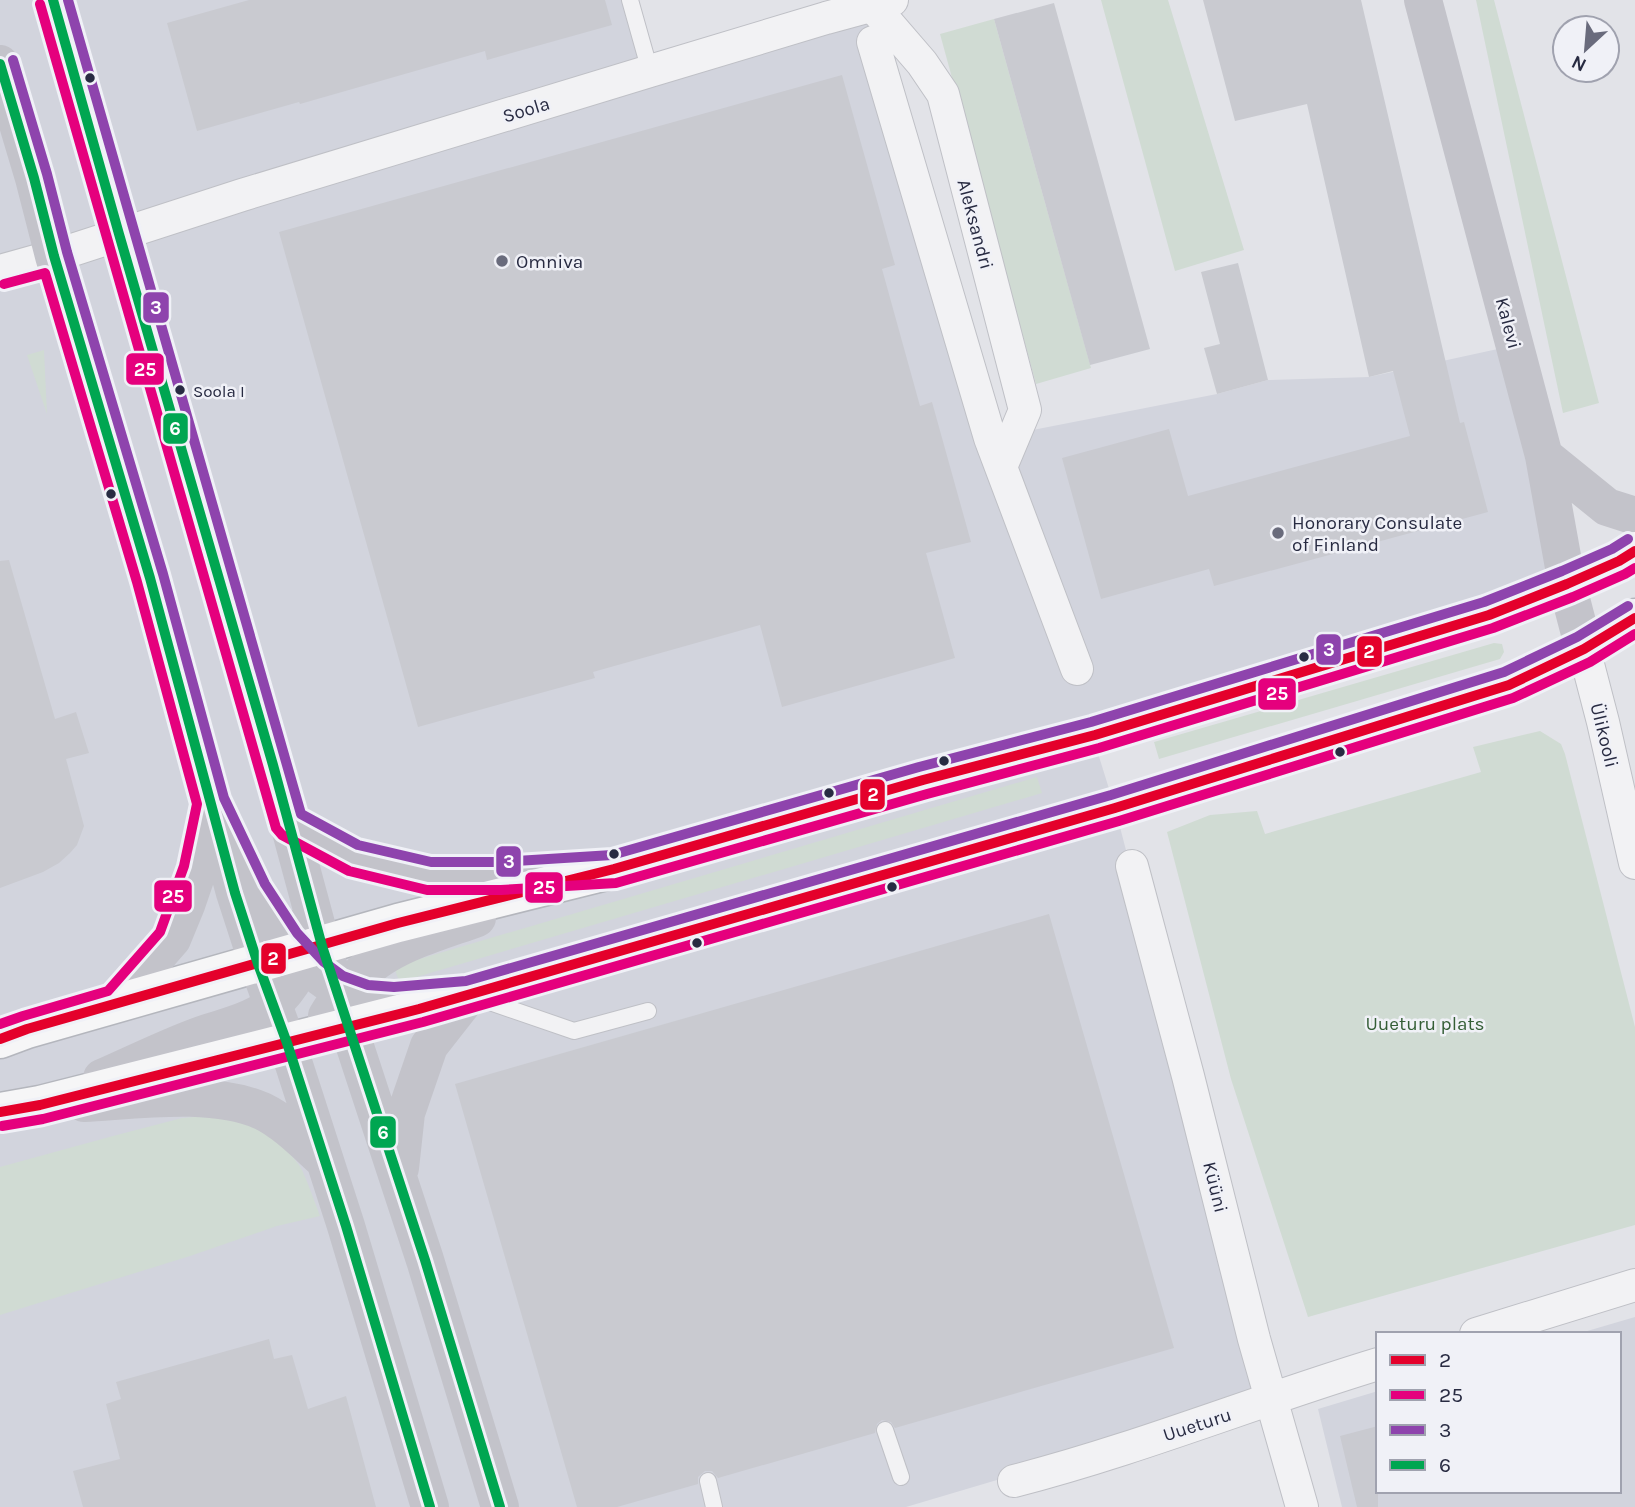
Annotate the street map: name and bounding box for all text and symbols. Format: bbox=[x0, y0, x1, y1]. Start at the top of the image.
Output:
north arrow bbox=[1551, 14, 1621, 84]
text: N bbox=[1568, 51, 1590, 76]
unlabelled marker bbox=[83, 71, 97, 85]
street label: Soola bbox=[500, 92, 552, 127]
street label: Aleksandri bbox=[952, 177, 998, 272]
place label: Omniva bbox=[516, 251, 583, 273]
marker: Omniva bbox=[494, 253, 510, 269]
line badge: 3 bbox=[142, 291, 170, 324]
street label: Kalevi bbox=[1491, 295, 1525, 351]
text: 3 bbox=[150, 297, 162, 319]
line badge: 25 bbox=[125, 352, 165, 386]
text: 25 bbox=[134, 359, 156, 381]
place label: Soola I bbox=[193, 381, 245, 401]
marker: Soola I bbox=[173, 383, 187, 397]
line badge: 6 bbox=[162, 412, 189, 445]
text: 6 bbox=[169, 418, 181, 440]
unlabelled marker bbox=[104, 487, 118, 501]
place label: Honorary Consulate of Finland bbox=[1292, 512, 1462, 556]
marker: Honorary Consulate of Finland bbox=[1270, 525, 1286, 541]
line badge: 3 bbox=[1315, 633, 1342, 666]
line badge: 2 bbox=[1356, 635, 1383, 668]
text: 3 bbox=[1323, 639, 1335, 661]
text: 2 bbox=[1363, 641, 1375, 663]
unlabelled marker bbox=[1297, 650, 1311, 664]
line badge: 25 bbox=[1257, 677, 1297, 711]
text: 25 bbox=[1266, 683, 1288, 705]
street label: Ülikooli bbox=[1585, 701, 1623, 770]
unlabelled marker bbox=[1333, 745, 1347, 759]
unlabelled marker bbox=[937, 754, 951, 768]
line badge: 2 bbox=[859, 778, 886, 811]
text: 2 bbox=[867, 784, 879, 806]
unlabelled marker bbox=[822, 786, 836, 800]
line badge: 3 bbox=[495, 845, 522, 878]
unlabelled marker bbox=[607, 847, 621, 861]
text: 3 bbox=[503, 851, 515, 873]
line badge: 25 bbox=[524, 871, 564, 904]
text: 25 bbox=[533, 877, 555, 899]
line badge: 25 bbox=[153, 879, 193, 913]
unlabelled marker bbox=[885, 880, 899, 894]
text: 25 bbox=[162, 886, 184, 908]
unlabelled marker bbox=[690, 936, 704, 950]
line badge: 2 bbox=[260, 942, 287, 975]
text: 2 bbox=[267, 948, 279, 970]
park label: Uueturu plats bbox=[1365, 1013, 1485, 1035]
line badge: 6 bbox=[369, 1115, 397, 1149]
text: 6 bbox=[377, 1122, 389, 1144]
street label: Küüni bbox=[1198, 1160, 1232, 1215]
legend bbox=[1376, 1332, 1621, 1493]
text: 2 bbox=[1439, 1348, 1451, 1372]
text: 25 bbox=[1439, 1383, 1463, 1407]
street label: Uueturu bbox=[1160, 1404, 1234, 1446]
text: 3 bbox=[1439, 1418, 1451, 1442]
text: 6 bbox=[1439, 1453, 1451, 1477]

